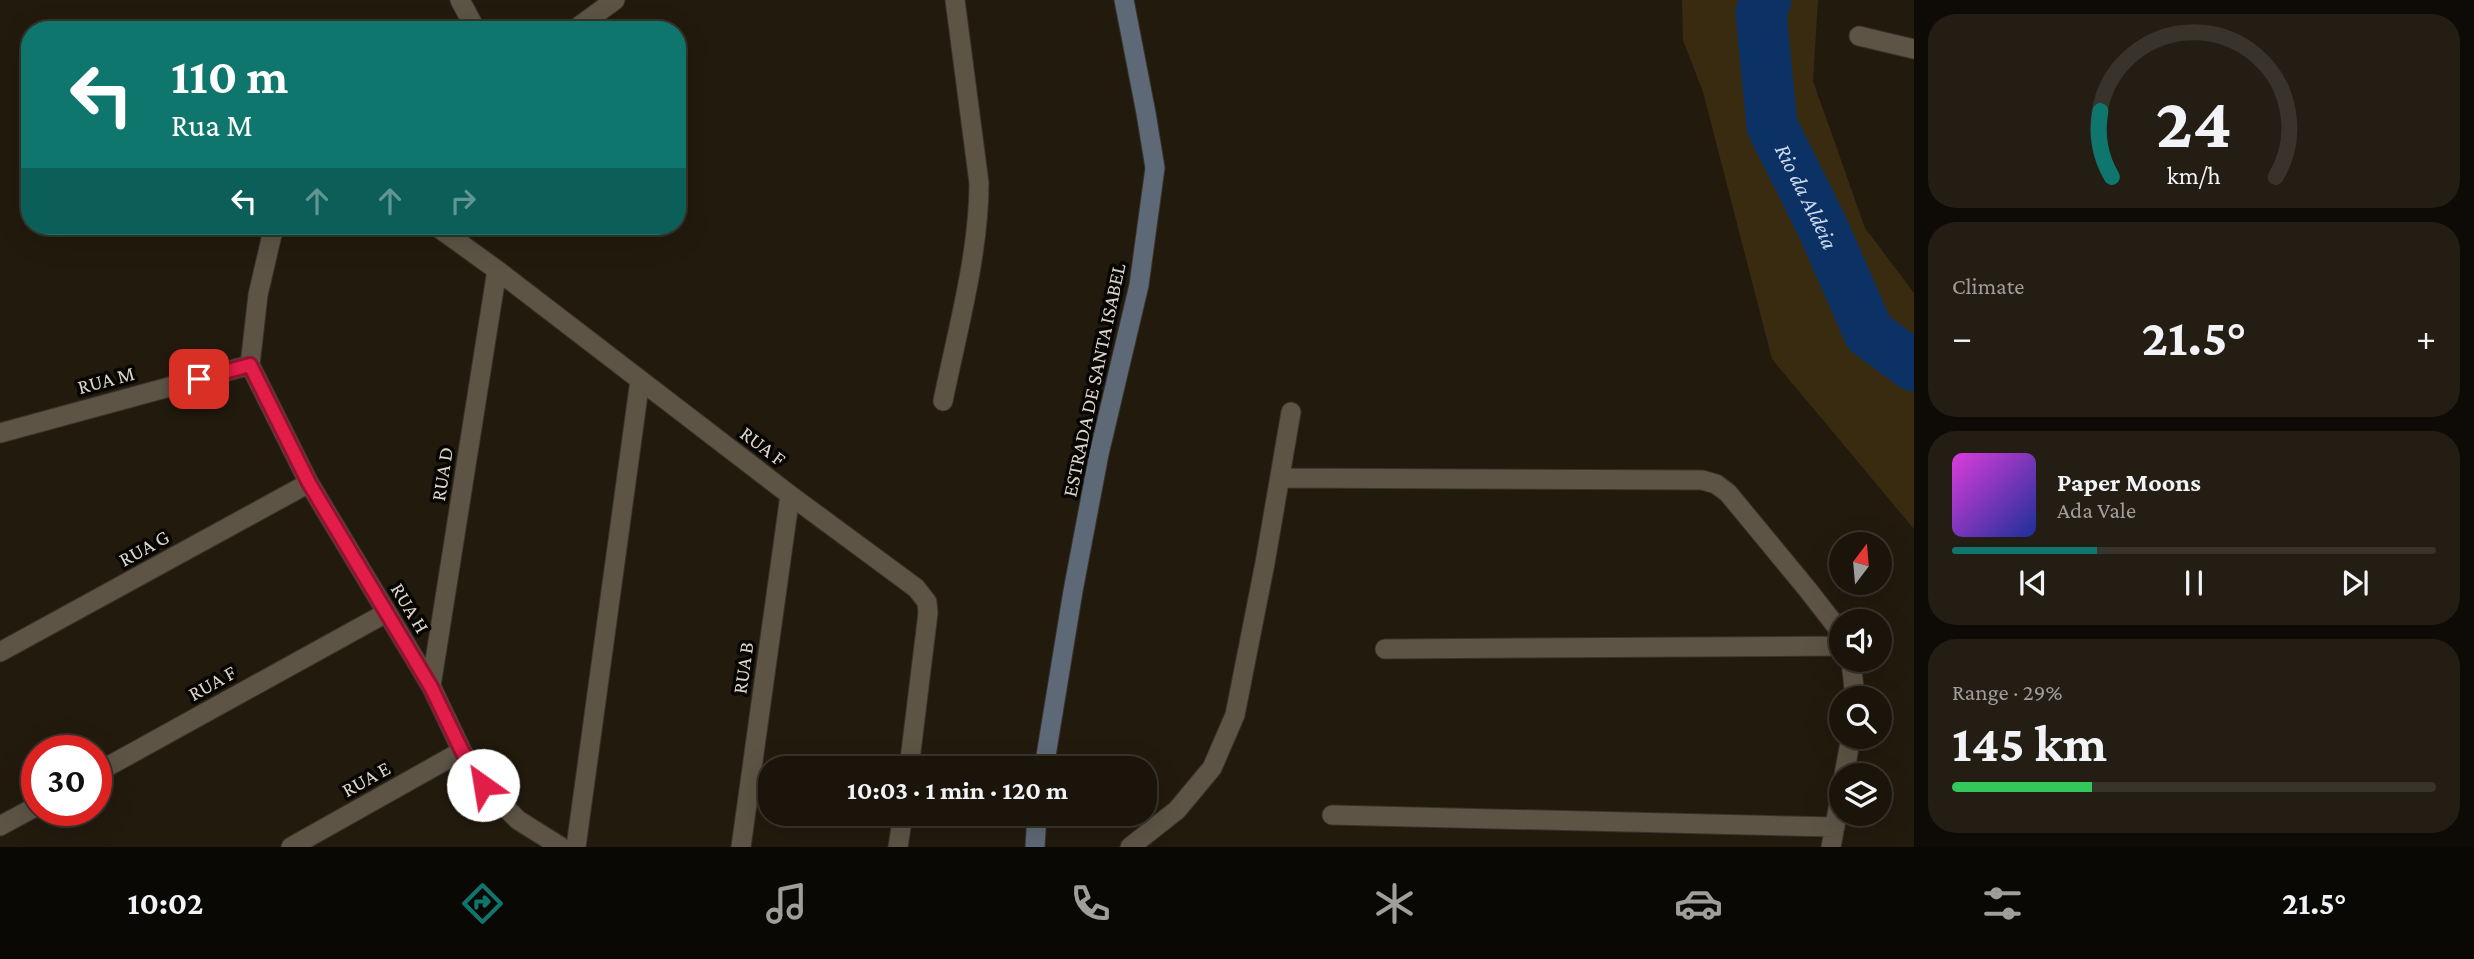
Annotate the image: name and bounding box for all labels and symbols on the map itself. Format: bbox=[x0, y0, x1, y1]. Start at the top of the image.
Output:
water label: Rio da Aldeia bbox=[1770, 139, 1844, 253]
street label: ESTRADA DE SANTA ISABEL bbox=[1057, 260, 1131, 499]
pin bbox=[169, 349, 229, 409]
street label: RUA M bbox=[75, 361, 137, 399]
street label: RUA F bbox=[735, 421, 791, 471]
street label: RUA D bbox=[426, 445, 458, 503]
street label: RUA G bbox=[115, 524, 173, 572]
north arrow bbox=[1829, 532, 1892, 595]
street label: RUA H bbox=[386, 579, 434, 637]
street label: RUA B bbox=[727, 641, 759, 695]
street label: RUA F bbox=[184, 660, 241, 706]
speed limit sign: 30 bbox=[21, 735, 112, 826]
position arrow bbox=[446, 748, 520, 822]
street label: RUA E bbox=[337, 756, 395, 802]

